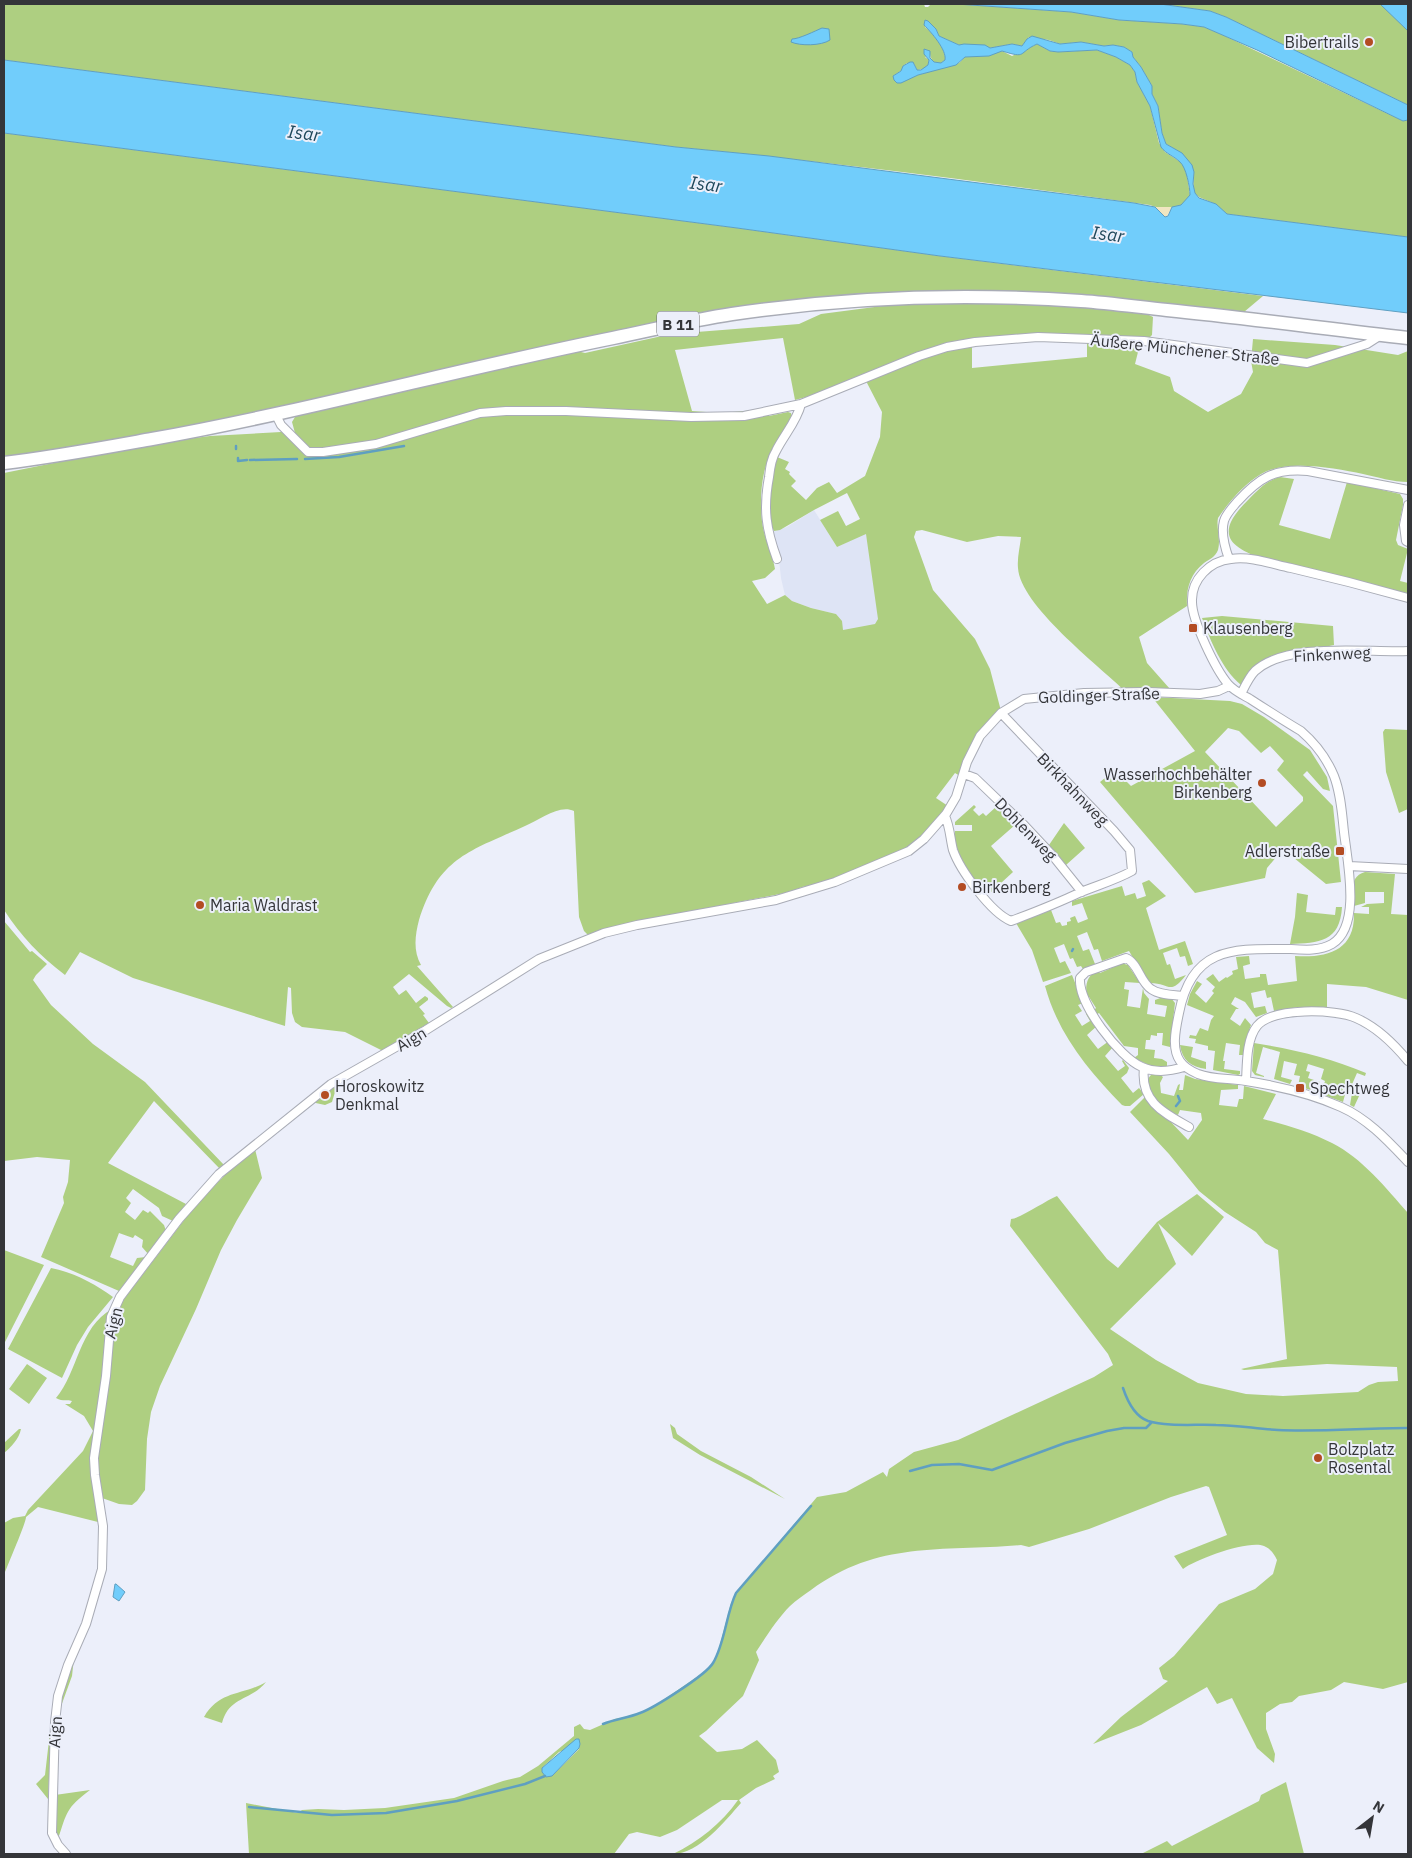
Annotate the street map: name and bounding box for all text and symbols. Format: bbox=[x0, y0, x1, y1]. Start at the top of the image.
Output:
place label: Bibertrails bbox=[1284, 32, 1359, 52]
marker: Bibertrails bbox=[1363, 36, 1375, 48]
water label: Isar bbox=[286, 120, 322, 146]
water label: Isar bbox=[688, 171, 724, 197]
water label: Isar bbox=[1090, 221, 1126, 247]
road number: B 11 bbox=[657, 312, 699, 336]
street label: Äußere Münchener Straße bbox=[1090, 329, 1281, 369]
place label: Klausenberg bbox=[1203, 618, 1293, 638]
marker: Klausenberg bbox=[1187, 622, 1199, 634]
street label: Finkenweg bbox=[1293, 642, 1372, 666]
street label: Goldinger Straße bbox=[1038, 683, 1160, 707]
street label: Birkhahnweg bbox=[1033, 748, 1113, 830]
place label: Wasserhochbehälter Birkenberg bbox=[1104, 764, 1253, 802]
marker: Wasserhochbehälter Birkenberg bbox=[1256, 777, 1268, 789]
street label: Dohlenweg bbox=[991, 793, 1061, 865]
place label: Adlerstraße bbox=[1245, 841, 1330, 861]
marker: Adlerstraße bbox=[1334, 845, 1346, 857]
place label: Birkenberg bbox=[972, 877, 1051, 897]
marker: Birkenberg bbox=[956, 881, 968, 893]
place label: Maria Waldrast bbox=[210, 895, 318, 915]
marker: Maria Waldrast bbox=[194, 899, 206, 911]
street label: Aign bbox=[392, 1022, 430, 1056]
place label: Horoskowitz Denkmal bbox=[335, 1076, 424, 1114]
place label: Spechtweg bbox=[1310, 1078, 1390, 1098]
marker: Spechtweg bbox=[1294, 1082, 1306, 1094]
marker: Horoskowitz Denkmal bbox=[319, 1089, 331, 1101]
street label: Aign bbox=[99, 1305, 127, 1341]
place label: Bolzplatz Rosental bbox=[1328, 1439, 1394, 1477]
marker: Bolzplatz Rosental bbox=[1312, 1452, 1324, 1464]
street label: Aign bbox=[44, 1715, 66, 1749]
north arrow bbox=[1347, 1793, 1397, 1843]
text: N bbox=[1370, 1797, 1388, 1817]

